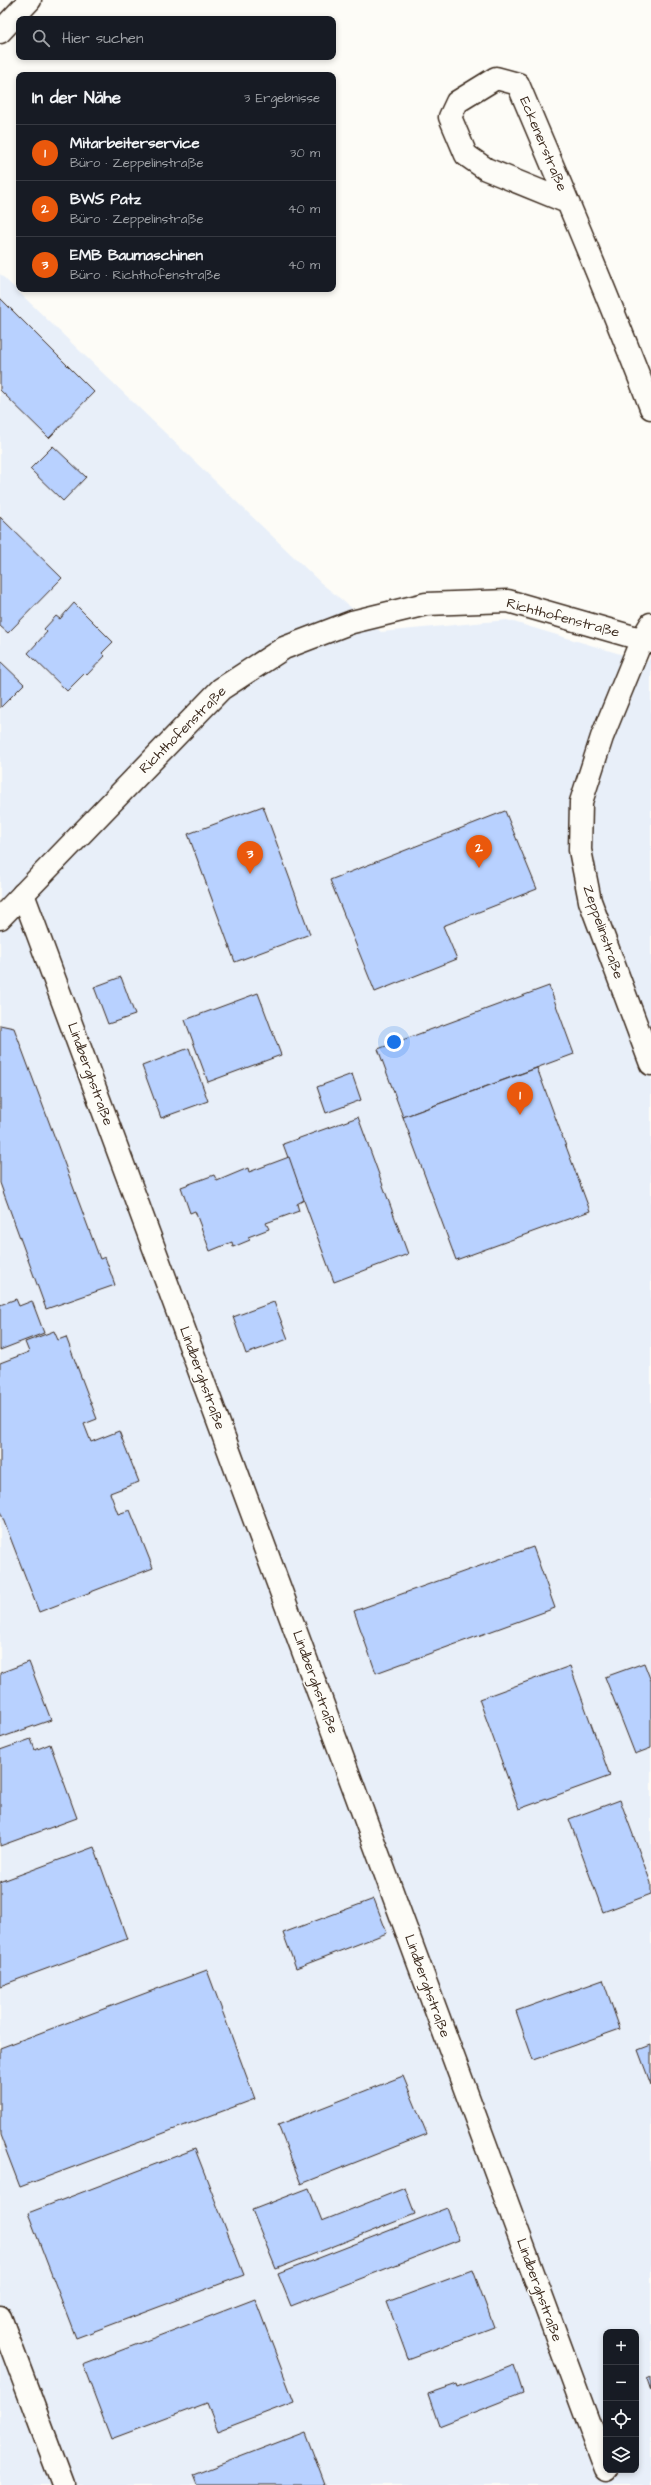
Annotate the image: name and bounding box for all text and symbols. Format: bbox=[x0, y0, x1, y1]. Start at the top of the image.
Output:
search box bbox=[16, 16, 336, 60]
icon: search bbox=[30, 27, 52, 49]
text: Hier suchen bbox=[62, 28, 143, 49]
text: In der Nähe bbox=[32, 86, 121, 110]
text: 3 Ergebnisse bbox=[244, 89, 320, 107]
street label: Eckenerstraße bbox=[514, 94, 572, 195]
text: Mitarbeiterservice bbox=[70, 133, 200, 154]
text: 1 bbox=[44, 144, 46, 162]
text: 30 m bbox=[290, 144, 320, 162]
text: Büro · Zeppelinstraße bbox=[70, 154, 204, 172]
text: BWS Patz bbox=[70, 189, 141, 210]
text: 2 bbox=[41, 200, 49, 218]
text: 40 m bbox=[288, 200, 320, 218]
text: Büro · Zeppelinstraße bbox=[70, 210, 204, 228]
text: EMB Baumaschinen bbox=[70, 245, 203, 266]
text: 3 bbox=[42, 256, 48, 274]
text: 40 m bbox=[288, 256, 320, 274]
text: Büro · Richthofenstraße bbox=[70, 266, 221, 284]
street label: Richthofenstraße bbox=[504, 593, 622, 643]
street label: Richthofenstraße bbox=[135, 682, 231, 778]
pin: 2 bbox=[466, 835, 492, 868]
pin: 3 bbox=[237, 841, 263, 874]
street label: Zeppelinstraße bbox=[578, 882, 629, 982]
street label: Lindberghstraße bbox=[62, 1020, 118, 1129]
your location bbox=[384, 1032, 404, 1052]
pin: 1 bbox=[507, 1082, 533, 1115]
street label: Lindberghstraße bbox=[174, 1324, 230, 1433]
street label: Lindberghstraße bbox=[287, 1628, 343, 1737]
street label: Lindberghstraße bbox=[399, 1932, 455, 2041]
street label: Lindberghstraße bbox=[511, 2236, 567, 2345]
map controls bbox=[603, 2329, 639, 2473]
button: + bbox=[603, 2329, 639, 2365]
button: − bbox=[603, 2365, 639, 2401]
button: locate bbox=[603, 2401, 639, 2437]
button: layers bbox=[603, 2437, 639, 2473]

